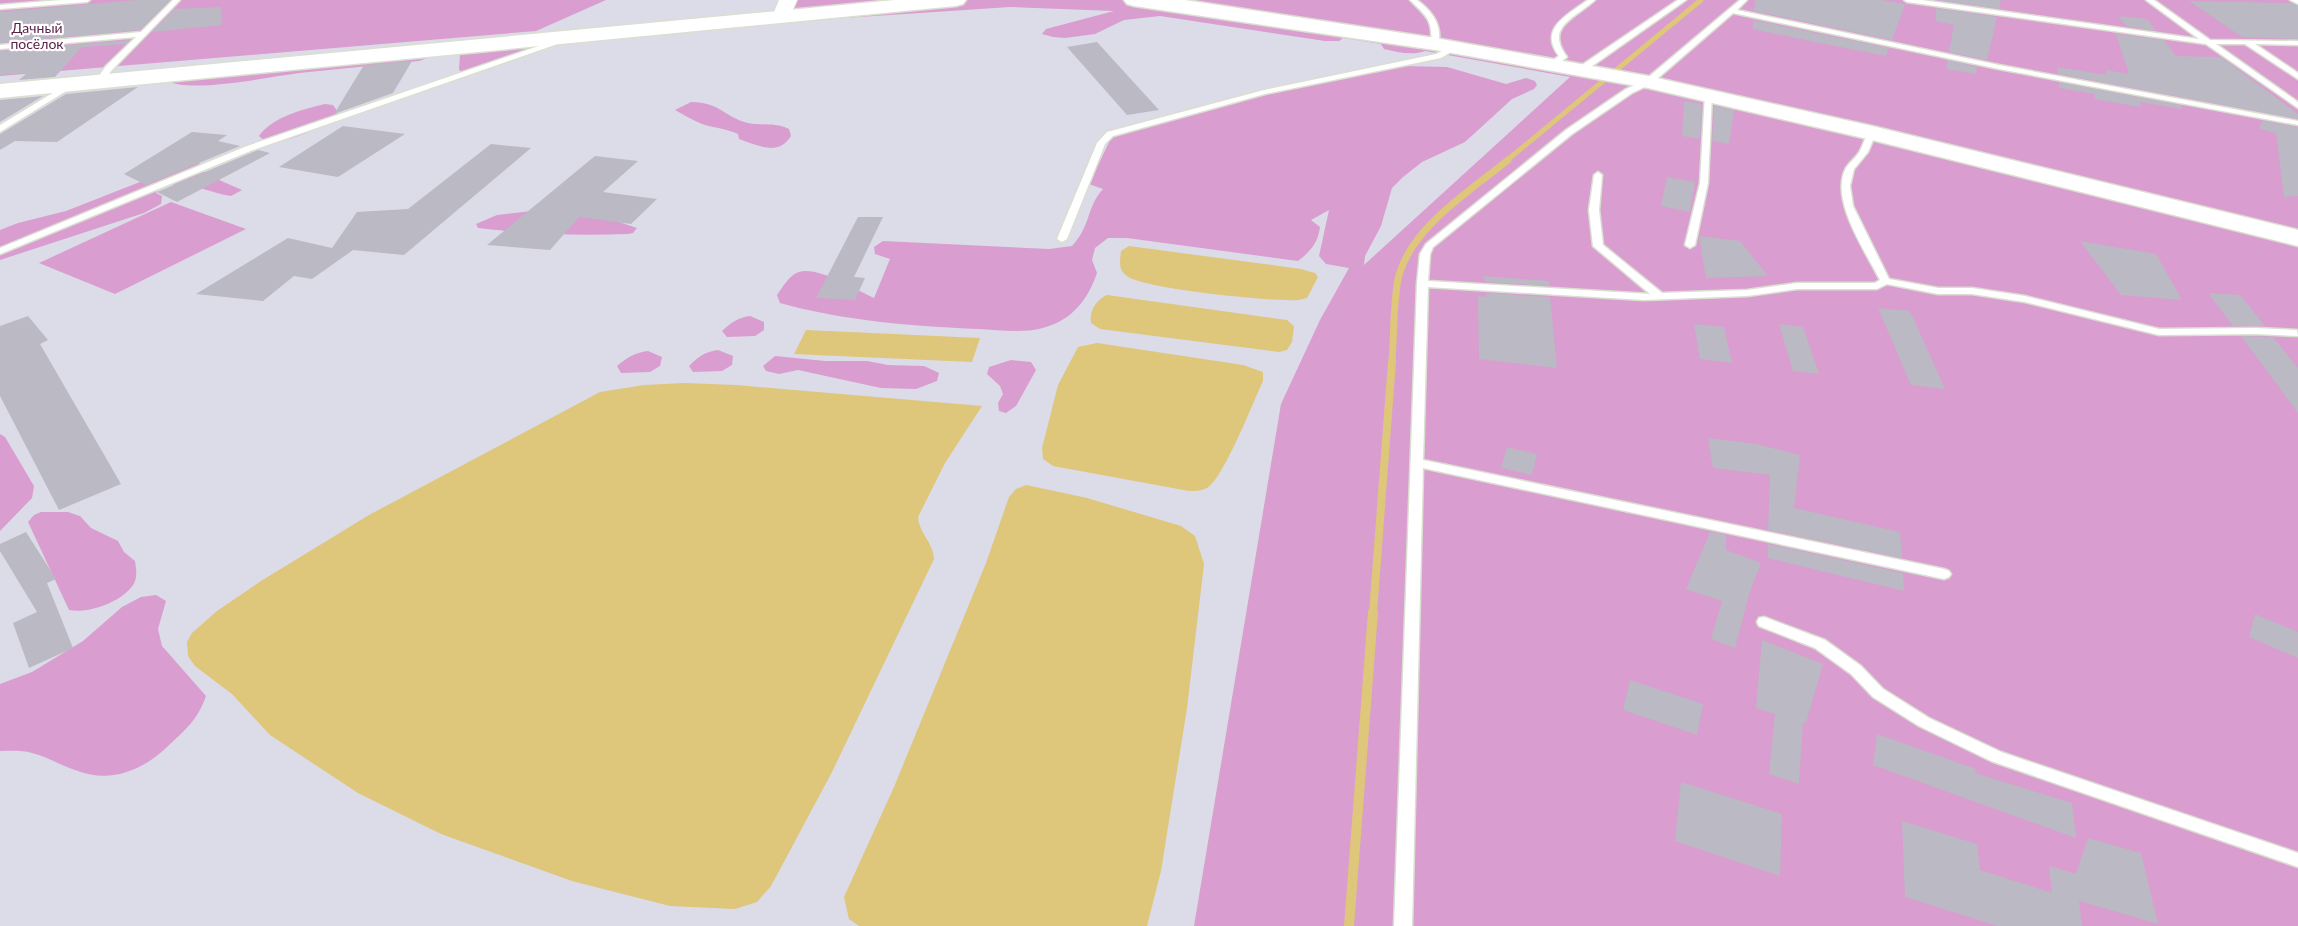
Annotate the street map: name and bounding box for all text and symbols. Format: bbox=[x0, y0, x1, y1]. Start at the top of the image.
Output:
park label: Дачный посёлок bbox=[10, 19, 64, 52]

